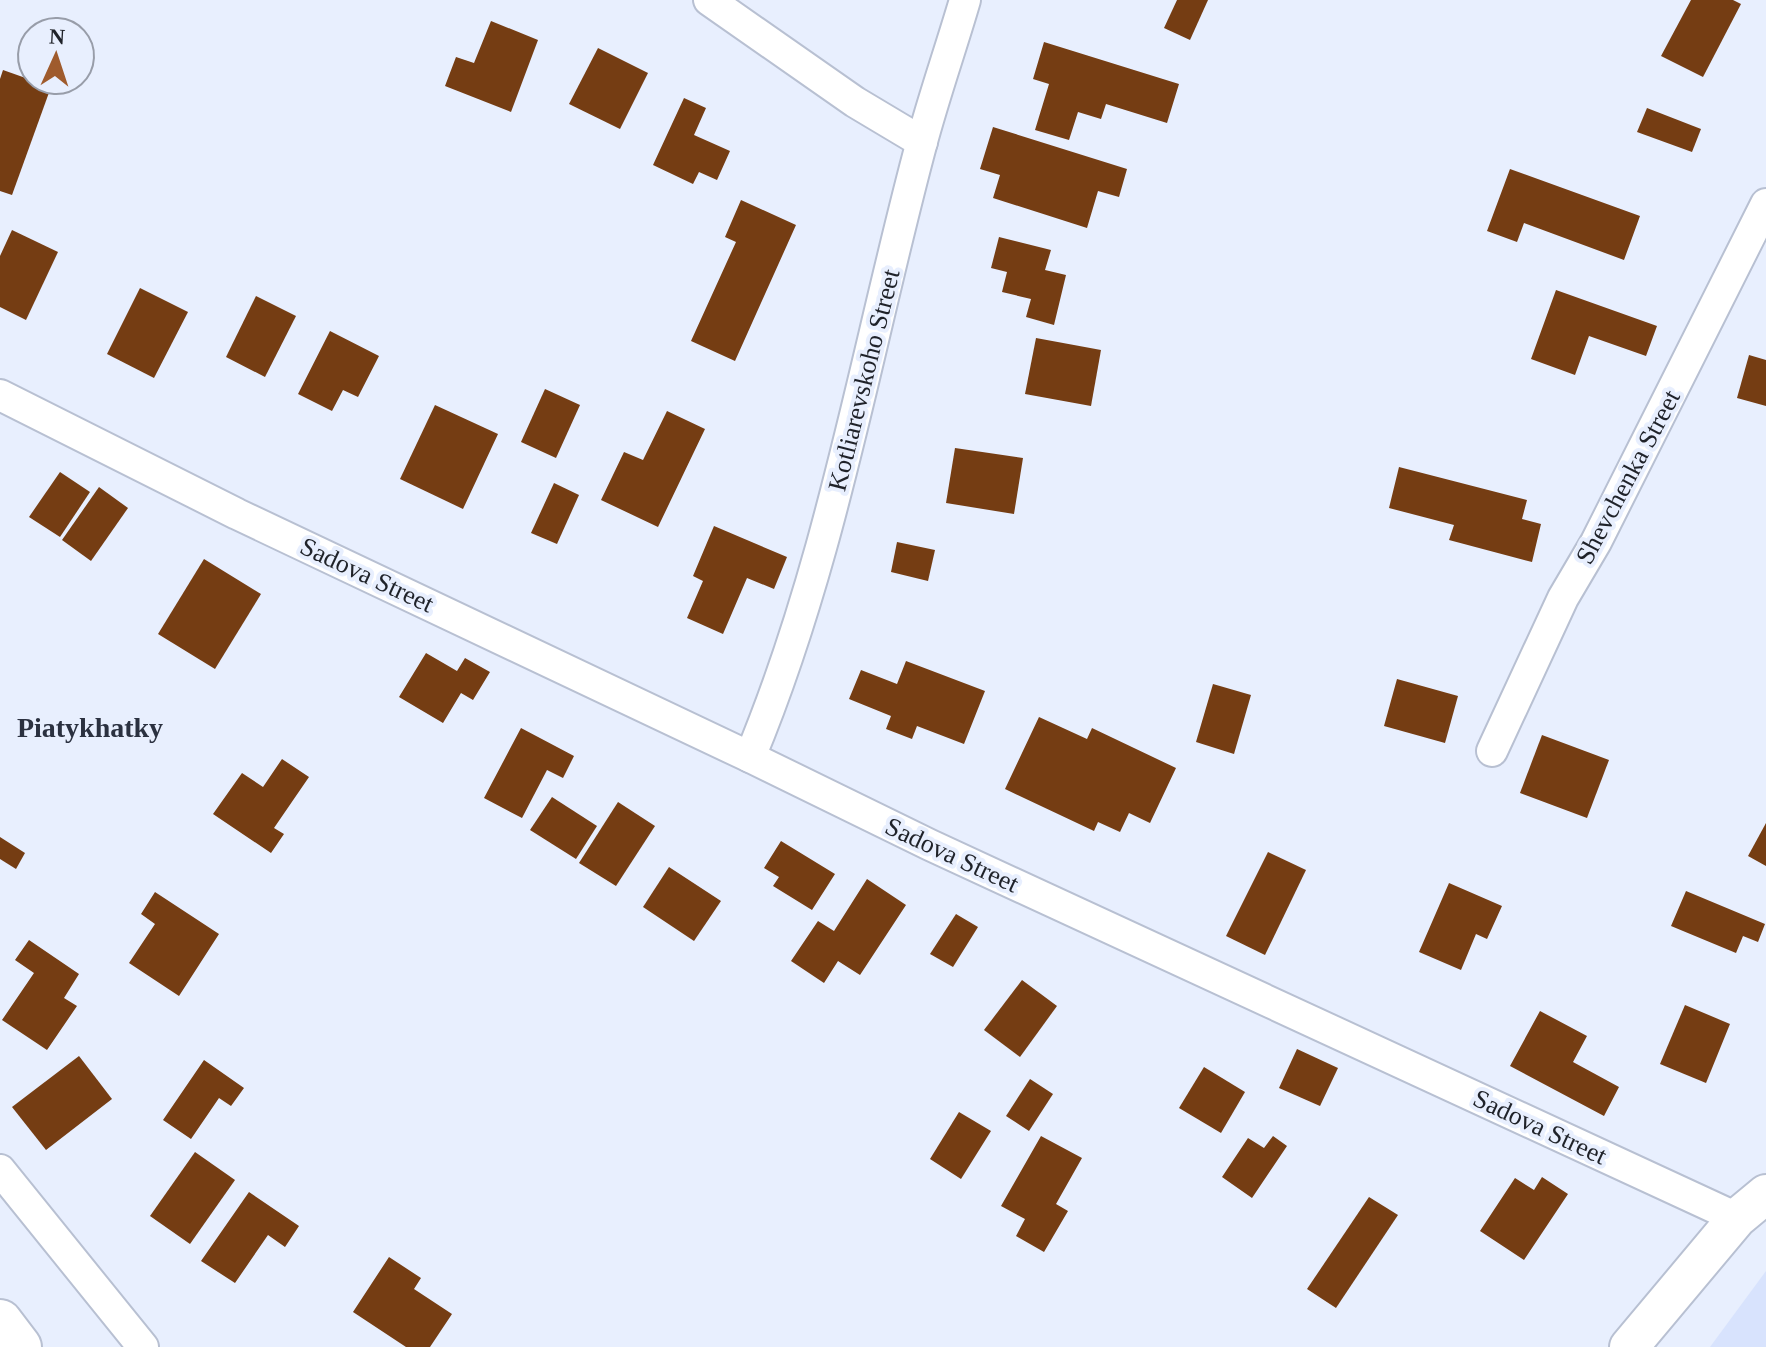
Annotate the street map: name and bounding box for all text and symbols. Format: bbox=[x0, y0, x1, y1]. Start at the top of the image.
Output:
north arrow bbox=[16, 16, 96, 96]
text: N bbox=[48, 24, 66, 49]
street label: Kotliarevskoho Street bbox=[822, 265, 906, 494]
street label: Shevchenka Street bbox=[1570, 384, 1686, 569]
street label: Sadova Street bbox=[296, 531, 439, 619]
district label: Piatykhatky bbox=[17, 712, 163, 743]
street label: Sadova Street bbox=[881, 811, 1024, 899]
street label: Sadova Street bbox=[1469, 1083, 1612, 1171]

